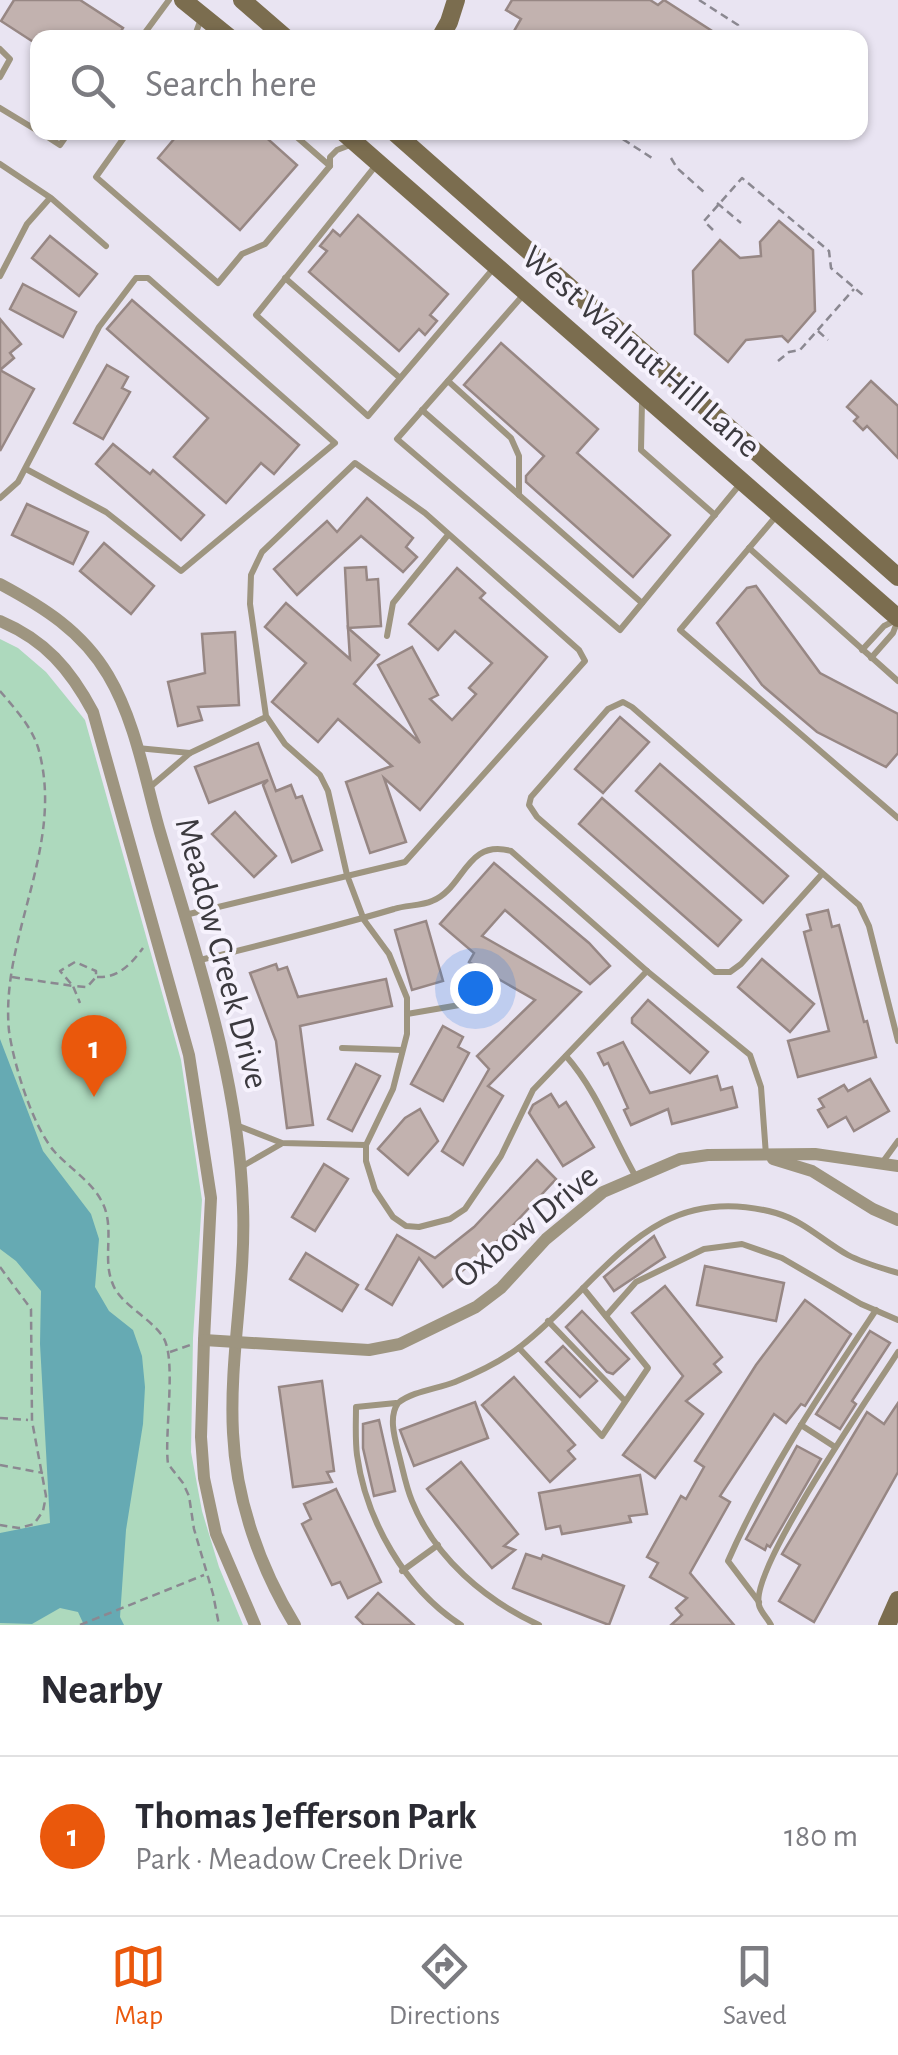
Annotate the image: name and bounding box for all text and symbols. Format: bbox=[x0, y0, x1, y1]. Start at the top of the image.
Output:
search box bbox=[30, 30, 868, 140]
icon: search bbox=[65, 58, 120, 113]
text: Search here bbox=[145, 66, 317, 104]
street label: West Walnut Hill Lane bbox=[515, 240, 767, 465]
street label: Meadow Creek Drive bbox=[169, 814, 275, 1093]
your location bbox=[450, 963, 501, 1014]
pin: 1 bbox=[62, 1014, 126, 1097]
street label: Oxbow Drive bbox=[447, 1158, 605, 1295]
text: Nearby bbox=[40, 1669, 163, 1711]
text: Thomas Jefferson Park bbox=[135, 1798, 477, 1836]
text: 1 bbox=[67, 1820, 78, 1852]
text: 180 m bbox=[784, 1820, 858, 1852]
text: Park · Meadow Creek Drive bbox=[135, 1843, 463, 1875]
tab: Map bbox=[111, 1939, 166, 2033]
tab: Directions bbox=[389, 1939, 500, 2033]
tab: Saved bbox=[723, 1939, 787, 2033]

